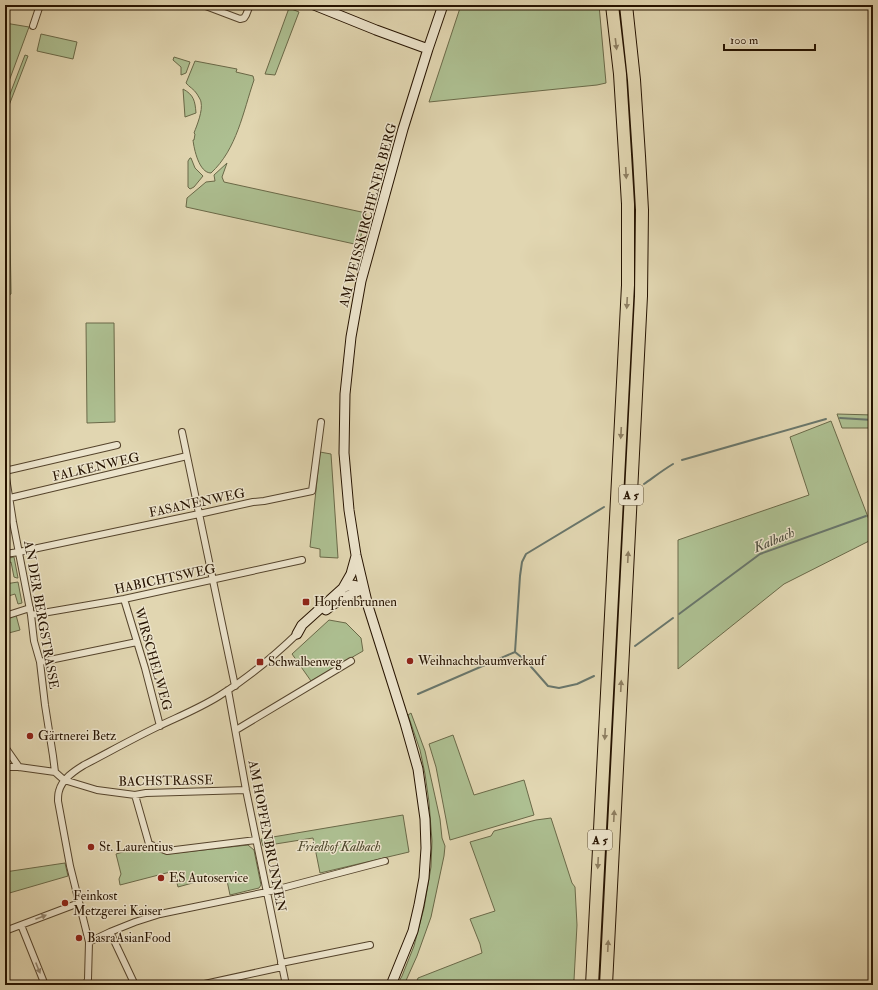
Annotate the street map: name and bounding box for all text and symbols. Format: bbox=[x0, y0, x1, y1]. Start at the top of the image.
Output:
scale bar bbox=[724, 26, 815, 52]
text: 100 m bbox=[730, 33, 759, 48]
one-way arrow bbox=[613, 38, 619, 50]
street label: AM WEISSKIRCHENER BERG bbox=[335, 121, 400, 310]
one-way arrow bbox=[623, 167, 630, 179]
one-way arrow bbox=[624, 297, 631, 309]
one-way arrow bbox=[617, 427, 624, 439]
street label: FALKENWEG bbox=[51, 449, 141, 485]
street label: FASANENWEG bbox=[148, 485, 246, 521]
road number: A 5 bbox=[619, 485, 643, 505]
water label: Kalbach bbox=[750, 524, 797, 557]
street label: AN DER BERGSTRASSE bbox=[20, 538, 62, 691]
one-way arrow bbox=[625, 551, 632, 563]
street label: HABICHTSWEG bbox=[113, 560, 217, 598]
place label: Hopfenbrunnen bbox=[314, 594, 397, 611]
marker: Hopfenbrunnen bbox=[301, 597, 311, 607]
street label: WIRSCHELWEG bbox=[130, 605, 175, 712]
place label: Weihnachtsbaumverkauf bbox=[417, 653, 547, 669]
place label: Schwalbenweg bbox=[268, 654, 342, 670]
marker: Weihnachtsbaumverkauf bbox=[405, 656, 415, 666]
marker: Schwalbenweg bbox=[255, 657, 265, 667]
one-way arrow bbox=[618, 680, 625, 692]
place label: Gärtnerei Betz bbox=[38, 728, 117, 744]
one-way arrow bbox=[602, 728, 608, 741]
marker: Gärtnerei Betz bbox=[25, 731, 35, 741]
street label: AM HOPFENBRUNNEN bbox=[244, 758, 290, 913]
street label: BACHSTRASSE bbox=[118, 772, 214, 790]
one-way arrow bbox=[611, 810, 618, 822]
road number: A 5 bbox=[588, 830, 612, 850]
place label: St. Laurentius bbox=[99, 839, 173, 855]
park label: Friedhof Kalbach bbox=[296, 839, 381, 855]
marker: St. Laurentius bbox=[86, 842, 96, 852]
one-way arrow bbox=[595, 857, 602, 869]
place label: ES Autoservice bbox=[169, 870, 249, 886]
marker: ES Autoservice bbox=[156, 873, 166, 883]
place label: Feinkost Metzgerei Kaiser bbox=[73, 888, 162, 919]
marker: Feinkost Metzgerei Kaiser bbox=[60, 898, 70, 908]
one-way arrow bbox=[36, 914, 48, 920]
place label: BasraAsianFood bbox=[87, 930, 171, 946]
marker: BasraAsianFood bbox=[74, 933, 84, 943]
one-way arrow bbox=[604, 940, 611, 952]
one-way arrow bbox=[36, 963, 42, 975]

